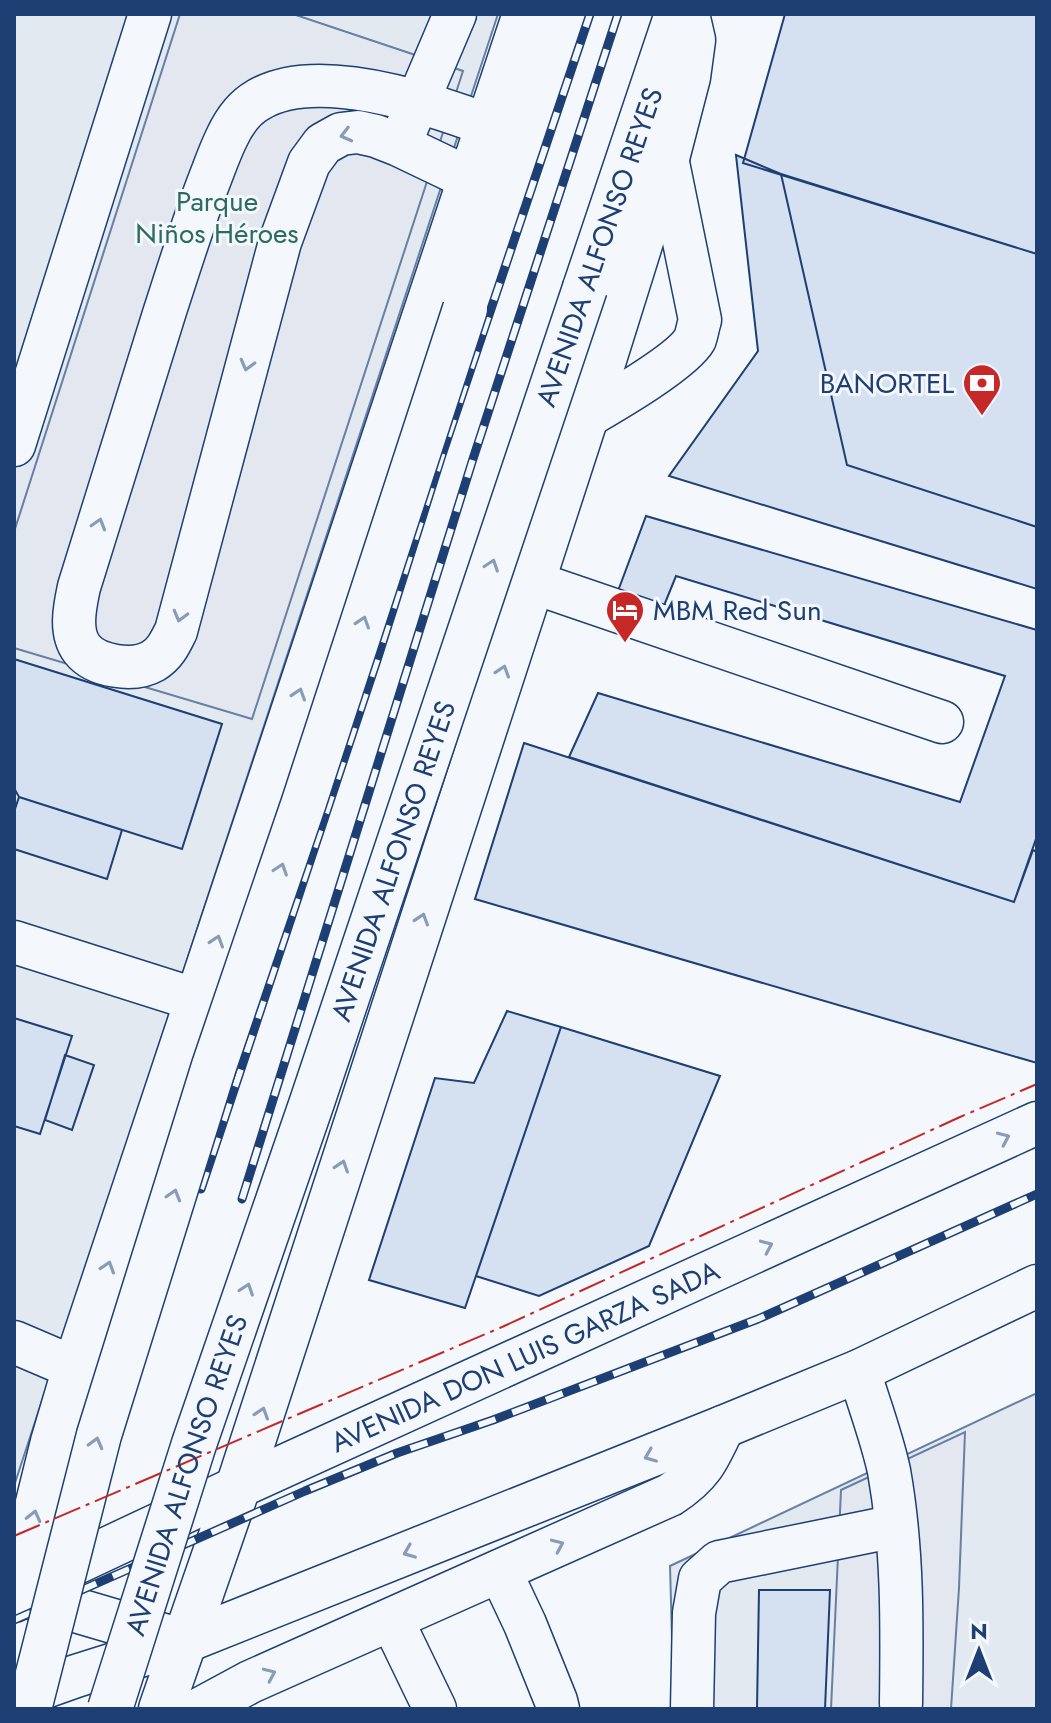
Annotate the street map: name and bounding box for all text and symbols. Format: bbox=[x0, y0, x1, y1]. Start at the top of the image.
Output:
street label: AVENIDA ALFONSO REYES bbox=[525, 82, 673, 412]
one-way arrow bbox=[340, 126, 354, 143]
park label: Parque Niños Héroes bbox=[135, 181, 299, 254]
one-way arrow bbox=[240, 357, 256, 371]
bank icon: BANORTEL bbox=[961, 362, 1003, 417]
place label: BANORTEL bbox=[820, 363, 954, 404]
one-way arrow bbox=[90, 518, 106, 532]
one-way arrow bbox=[482, 559, 498, 573]
hotel icon: MBM Red Sun bbox=[604, 589, 646, 644]
place label: MBM Red Sun bbox=[653, 590, 822, 631]
one-way arrow bbox=[172, 609, 189, 623]
one-way arrow bbox=[354, 615, 370, 629]
one-way arrow bbox=[493, 665, 509, 679]
one-way arrow bbox=[289, 688, 305, 702]
street label: AVENIDA ALFONSO REYES bbox=[321, 695, 466, 1027]
one-way arrow bbox=[272, 862, 288, 876]
one-way arrow bbox=[413, 912, 429, 926]
one-way arrow bbox=[207, 934, 223, 948]
one-way arrow bbox=[996, 1132, 1010, 1148]
one-way arrow bbox=[333, 1160, 349, 1173]
one-way arrow bbox=[164, 1189, 180, 1203]
one-way arrow bbox=[759, 1240, 774, 1256]
street label: AVENIDA DON LUIS GARZA SADA bbox=[324, 1250, 727, 1463]
one-way arrow bbox=[99, 1261, 115, 1275]
one-way arrow bbox=[238, 1283, 254, 1297]
street label: AVENIDA ALFONSO REYES bbox=[115, 1309, 258, 1641]
one-way arrow bbox=[252, 1407, 268, 1421]
one-way arrow bbox=[87, 1437, 104, 1451]
one-way arrow bbox=[644, 1446, 658, 1463]
one-way arrow bbox=[25, 1510, 42, 1524]
one-way arrow bbox=[550, 1539, 564, 1555]
one-way arrow bbox=[403, 1543, 417, 1559]
north arrow bbox=[939, 1611, 1019, 1691]
text: N bbox=[970, 1615, 988, 1647]
one-way arrow bbox=[261, 1667, 276, 1683]

